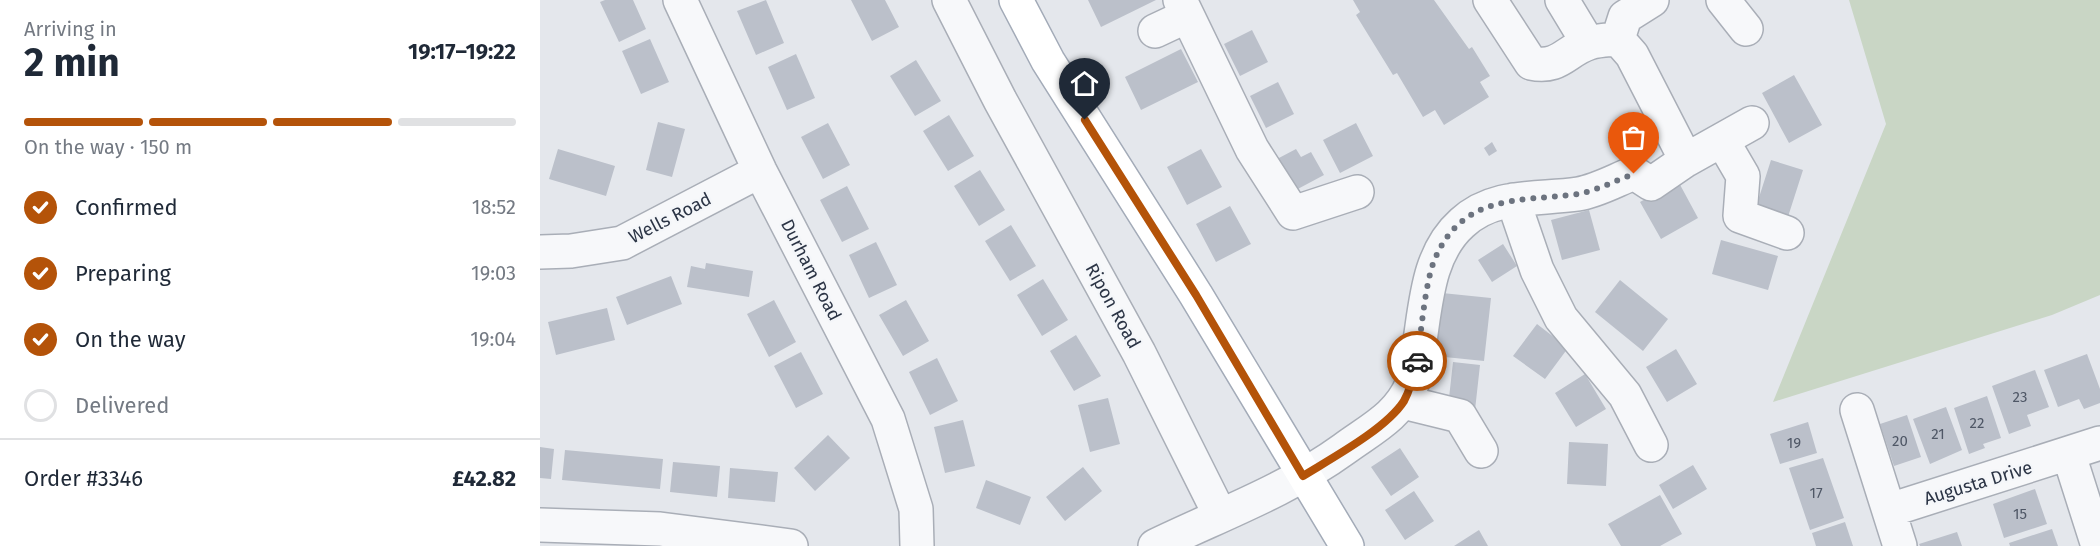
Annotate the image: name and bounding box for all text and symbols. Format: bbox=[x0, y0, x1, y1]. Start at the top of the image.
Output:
text: Arriving in bbox=[24, 17, 117, 41]
text: 19:17–19:22 bbox=[408, 38, 516, 65]
text: 2 min bbox=[24, 40, 120, 86]
pin bbox=[1059, 58, 1110, 120]
icon: home bbox=[1068, 67, 1101, 100]
pin bbox=[1608, 112, 1659, 174]
icon: bag bbox=[1617, 121, 1650, 154]
text: On the way · 150 m bbox=[24, 135, 192, 159]
street label: Wells Road bbox=[625, 188, 715, 248]
icon: check bbox=[24, 191, 57, 224]
text: Confirmed bbox=[75, 194, 178, 221]
text: 18:52 bbox=[472, 195, 516, 219]
street label: Durham Road bbox=[776, 216, 846, 324]
icon: check bbox=[24, 257, 57, 290]
text: Preparing bbox=[75, 260, 171, 287]
street label: Ripon Road bbox=[1081, 260, 1145, 352]
text: 19:03 bbox=[471, 261, 516, 285]
icon: check bbox=[24, 323, 57, 356]
text: On the way bbox=[75, 326, 186, 353]
text: 19:04 bbox=[470, 327, 516, 351]
courier bbox=[1387, 331, 1447, 391]
icon: car bbox=[1401, 345, 1434, 378]
house number: 23 bbox=[2013, 388, 2027, 406]
text: Delivered bbox=[75, 392, 170, 419]
house number: 22 bbox=[1970, 414, 1984, 432]
house number: 21 bbox=[1931, 425, 1945, 443]
house number: 20 bbox=[1892, 432, 1908, 450]
house number: 19 bbox=[1787, 434, 1801, 452]
street label: Augusta Drive bbox=[1921, 456, 2035, 510]
text: Order #3346 bbox=[24, 465, 143, 492]
text: £42.82 bbox=[452, 465, 516, 492]
house number: 17 bbox=[1809, 484, 1823, 502]
house number: 15 bbox=[2013, 505, 2027, 523]

